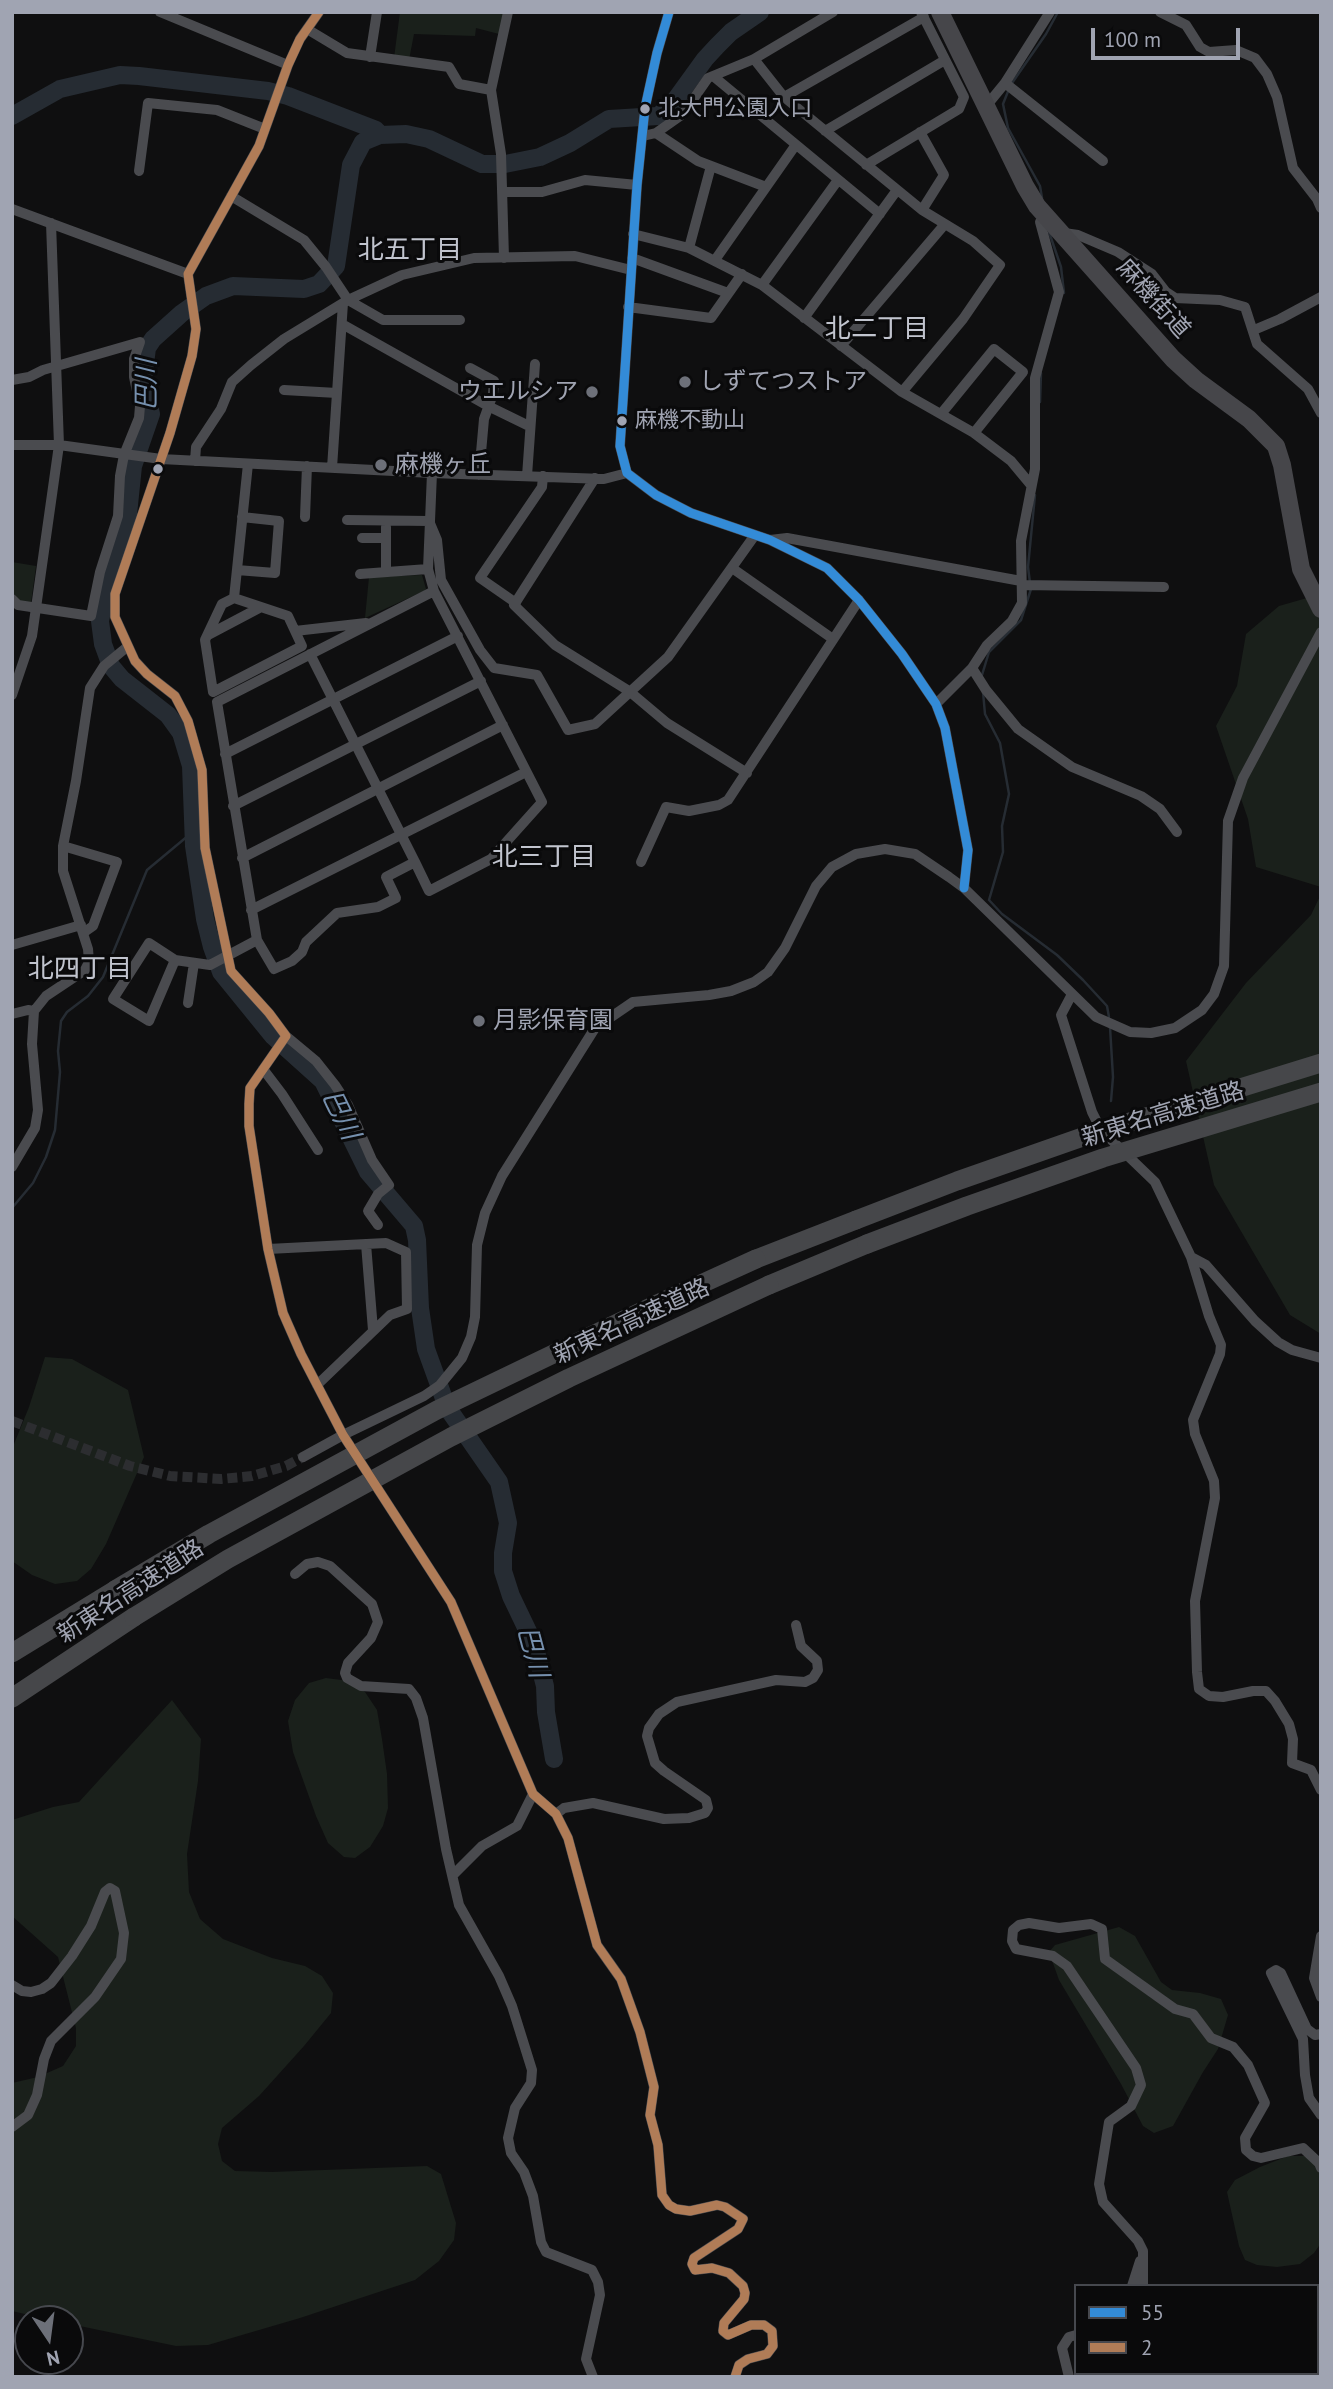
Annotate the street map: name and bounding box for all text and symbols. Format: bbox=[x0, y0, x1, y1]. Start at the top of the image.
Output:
scale bar bbox=[1095, 14, 1244, 58]
text: 100 m bbox=[1104, 26, 1161, 53]
place label: 北大門公園入口 bbox=[658, 96, 812, 122]
marker: 北大門公園入口 bbox=[638, 102, 652, 116]
district label: 北五丁目 bbox=[358, 235, 462, 267]
street label: 麻機街道 bbox=[1110, 254, 1196, 344]
district label: 北二丁目 bbox=[825, 314, 929, 346]
water label: 巴川 bbox=[132, 359, 164, 411]
place label: しずてつストア bbox=[699, 368, 867, 396]
marker: しずてつストア bbox=[677, 374, 693, 390]
place label: ウエルシア bbox=[458, 378, 578, 406]
marker: ウエルシア bbox=[584, 384, 600, 400]
place label: 麻機不動山 bbox=[635, 408, 745, 434]
marker: 麻機不動山 bbox=[615, 414, 629, 428]
place label: 麻機ヶ丘 bbox=[395, 451, 491, 479]
marker: 麻機ヶ丘 bbox=[373, 457, 389, 473]
unlabelled marker bbox=[151, 462, 165, 476]
district label: 北三丁目 bbox=[492, 842, 596, 874]
district label: 北四丁目 bbox=[28, 954, 132, 986]
place label: 月影保育園 bbox=[493, 1007, 613, 1035]
marker: 月影保育園 bbox=[471, 1013, 487, 1029]
street label: 新東名高速道路 bbox=[1078, 1077, 1248, 1153]
water label: 巴川 bbox=[315, 1085, 365, 1145]
street label: 新東名高速道路 bbox=[550, 1273, 714, 1371]
street label: 新東名高速道路 bbox=[53, 1534, 209, 1650]
water label: 巴川 bbox=[510, 1623, 554, 1681]
legend bbox=[1074, 2284, 1319, 2375]
text: 55 bbox=[1141, 2299, 1164, 2326]
north arrow bbox=[14, 2305, 84, 2375]
text: 2 bbox=[1141, 2334, 1152, 2361]
text: N bbox=[45, 2345, 62, 2372]

